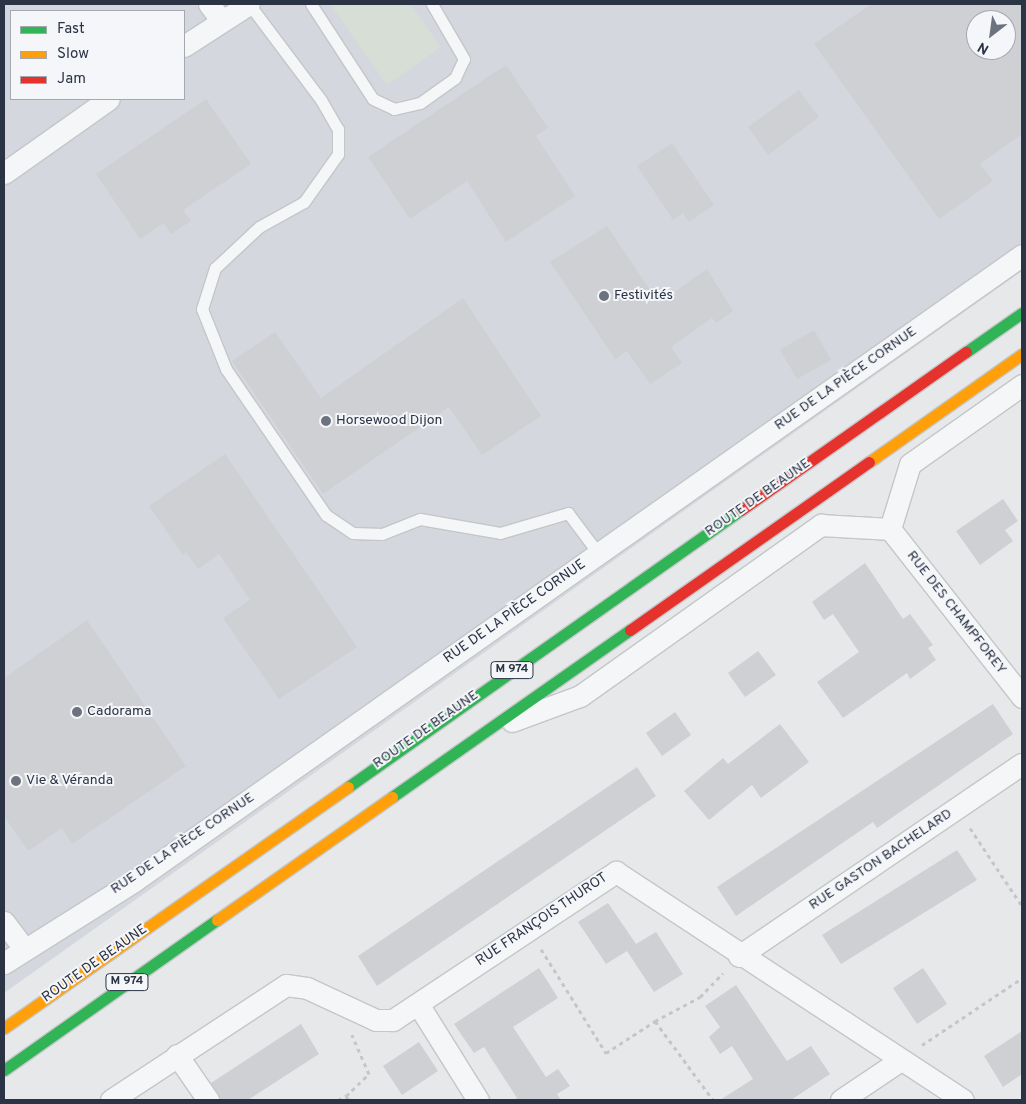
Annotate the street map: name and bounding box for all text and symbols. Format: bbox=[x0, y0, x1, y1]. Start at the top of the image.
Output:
legend bbox=[10, 10, 185, 100]
north arrow bbox=[966, 10, 1016, 60]
text: Fast bbox=[57, 20, 85, 39]
text: N bbox=[975, 38, 992, 57]
text: Slow bbox=[57, 45, 89, 64]
text: Jam bbox=[57, 70, 86, 89]
place label: Festivités bbox=[614, 288, 673, 304]
marker: Festivités bbox=[598, 290, 610, 302]
street label: RUE DE LA PIÈCE CORNUE bbox=[772, 323, 920, 435]
place label: Horsewood Dijon bbox=[336, 413, 442, 429]
marker: Horsewood Dijon bbox=[320, 415, 332, 427]
street label: ROUTE DE BEAUNE bbox=[702, 455, 814, 541]
street label: RUE DES CHAMPFOREY bbox=[903, 548, 1009, 678]
street label: RUE DE LA PIÈCE CORNUE bbox=[441, 556, 589, 668]
road number: M 974 bbox=[490, 660, 534, 680]
street label: ROUTE DE BEAUNE bbox=[370, 687, 482, 773]
place label: Cadorama bbox=[87, 704, 151, 720]
marker: Cadorama bbox=[71, 706, 83, 718]
place label: Vie & Véranda bbox=[26, 773, 114, 789]
marker: Vie & Véranda bbox=[10, 775, 22, 787]
street label: RUE DE LA PIÈCE CORNUE bbox=[108, 789, 258, 899]
street label: RUE GASTON BACHELARD bbox=[806, 806, 956, 914]
street label: RUE FRANÇOIS THUROT bbox=[473, 870, 611, 970]
street label: ROUTE DE BEAUNE bbox=[39, 921, 151, 1007]
road number: M 974 bbox=[104, 972, 150, 992]

